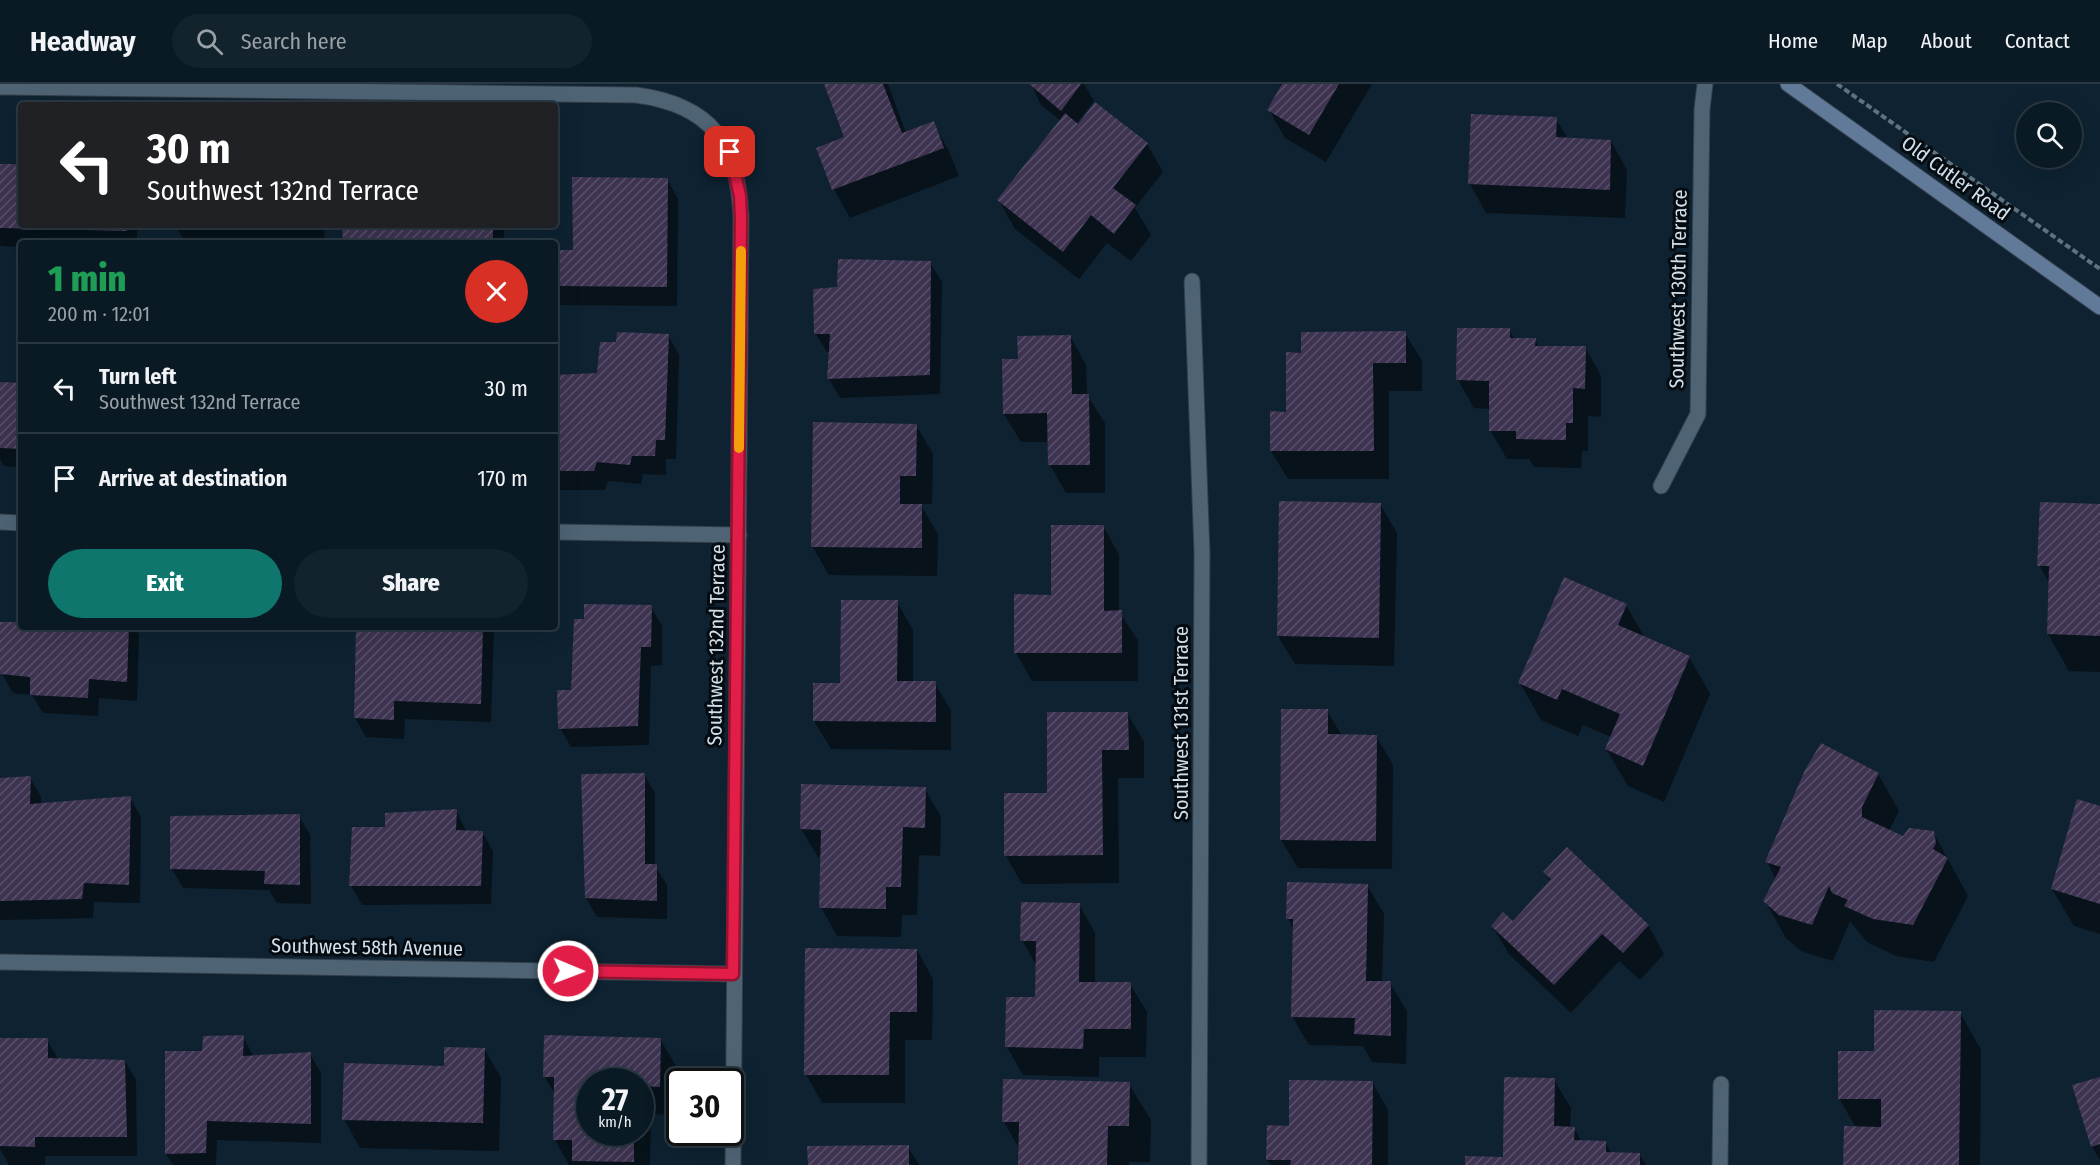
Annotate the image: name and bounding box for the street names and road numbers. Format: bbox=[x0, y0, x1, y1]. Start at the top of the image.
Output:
street label: Old Cutler Road bbox=[1897, 131, 2015, 225]
street label: Southwest 130th Terrace bbox=[1664, 189, 1692, 389]
street label: Southwest 132nd Terrace bbox=[702, 544, 730, 746]
street label: Southwest 131st Terrace bbox=[1169, 626, 1193, 820]
street label: Southwest 58th Avenue bbox=[271, 933, 463, 961]

